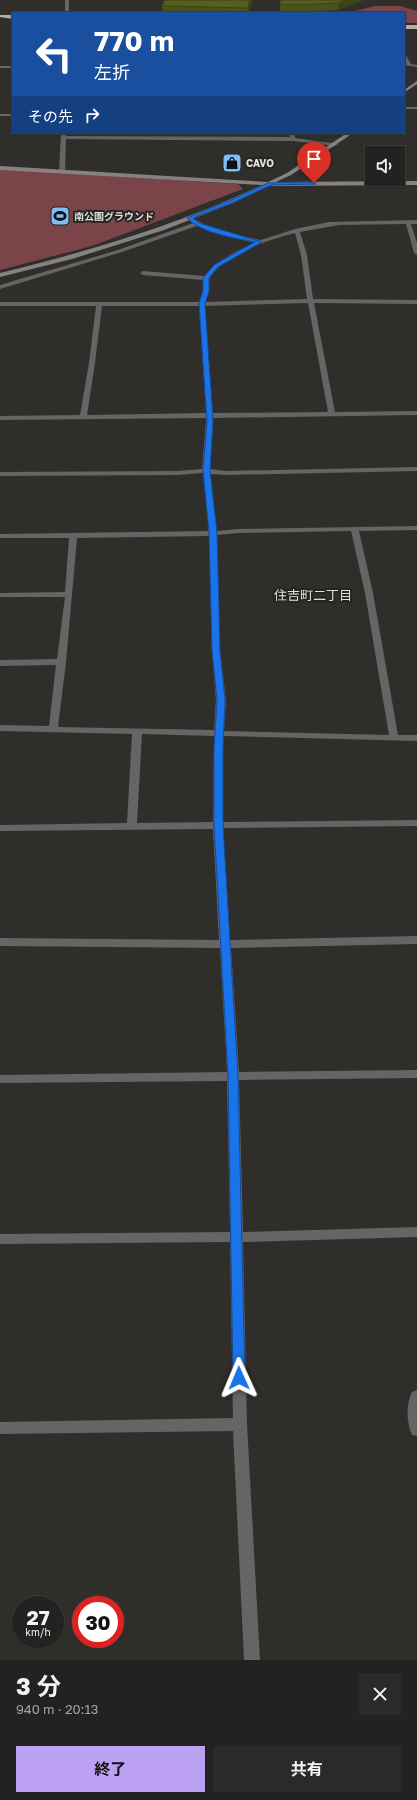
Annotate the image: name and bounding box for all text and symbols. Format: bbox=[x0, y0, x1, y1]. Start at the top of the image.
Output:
text: 770 m bbox=[94, 24, 174, 57]
icon: left bbox=[28, 28, 80, 80]
text: 左折 bbox=[94, 61, 130, 83]
icon: right bbox=[81, 104, 103, 126]
text: その先 bbox=[28, 107, 73, 125]
pin bbox=[297, 142, 331, 183]
map controls bbox=[365, 146, 405, 186]
button: sound bbox=[365, 146, 405, 186]
icon: arrive bbox=[303, 148, 325, 170]
shop icon: CAVO bbox=[221, 152, 243, 174]
place label: CAVO bbox=[246, 157, 274, 169]
sports icon: 南公園グラウンド bbox=[49, 205, 71, 227]
place label: 南公園グラウンド bbox=[74, 210, 154, 222]
district label: 住吉町二丁目 bbox=[274, 587, 352, 603]
position arrow bbox=[218, 1357, 260, 1399]
speed limit sign: 30 bbox=[72, 1596, 124, 1648]
text: 27 bbox=[26, 1605, 50, 1629]
text: km/h bbox=[25, 1626, 51, 1638]
text: 3 分 bbox=[16, 1671, 61, 1700]
button: close bbox=[359, 1673, 401, 1715]
text: 940 m · 20:13 bbox=[16, 1701, 98, 1717]
button: 終了 bbox=[16, 1746, 205, 1792]
button: 共有 bbox=[213, 1746, 401, 1792]

